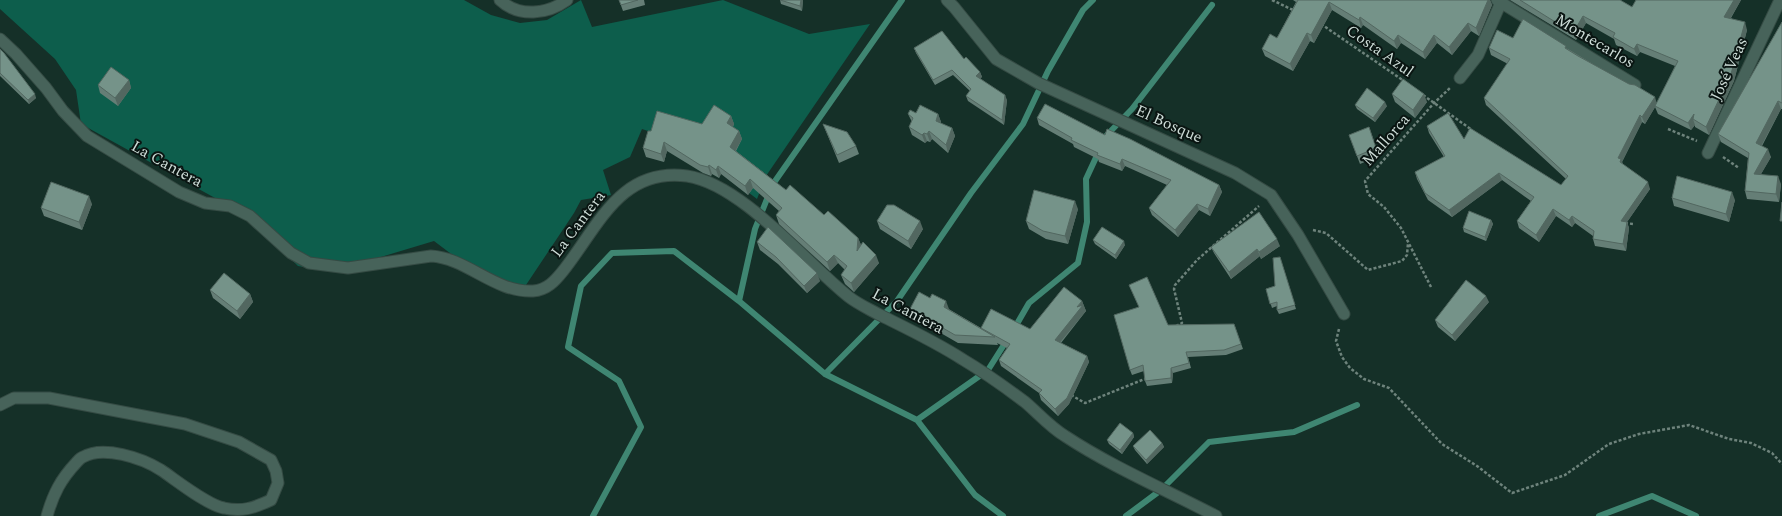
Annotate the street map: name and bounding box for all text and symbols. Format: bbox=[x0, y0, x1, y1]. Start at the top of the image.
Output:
street label: Montecarlos bbox=[1551, 8, 1639, 74]
street label: Costa Azul bbox=[1341, 19, 1419, 83]
street label: José Veas bbox=[1704, 34, 1754, 104]
street label: El Bosque bbox=[1132, 99, 1206, 149]
street label: Mallorca bbox=[1356, 108, 1416, 172]
street label: La Cantera bbox=[127, 134, 207, 194]
street label: La Cantera bbox=[545, 185, 611, 263]
street label: La Cantera bbox=[868, 282, 948, 340]

